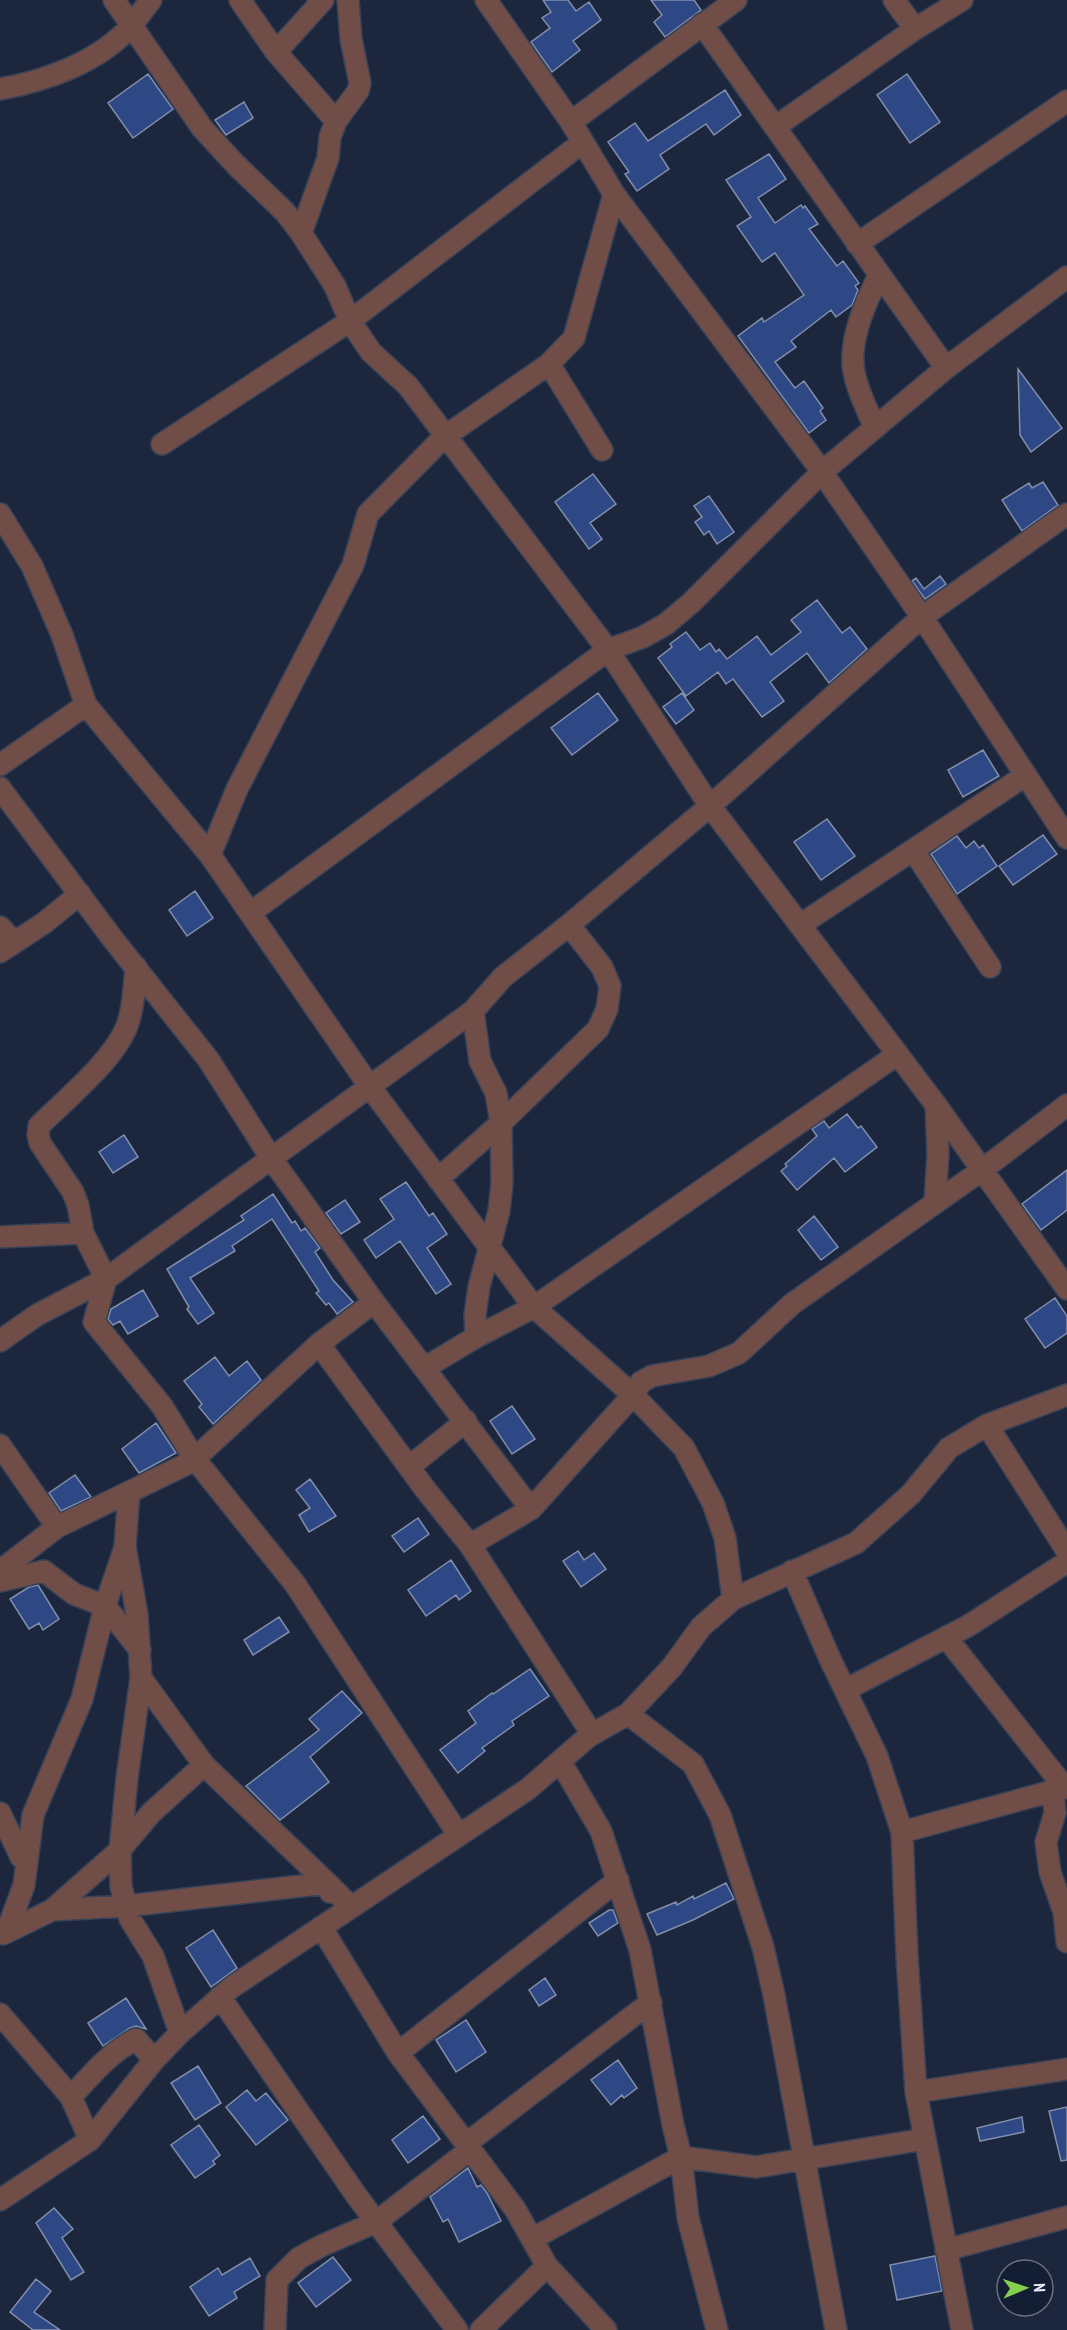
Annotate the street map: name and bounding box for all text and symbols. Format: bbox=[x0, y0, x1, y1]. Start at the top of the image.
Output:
north arrow bbox=[995, 2258, 1055, 2318]
text: N bbox=[1030, 2283, 1050, 2292]

